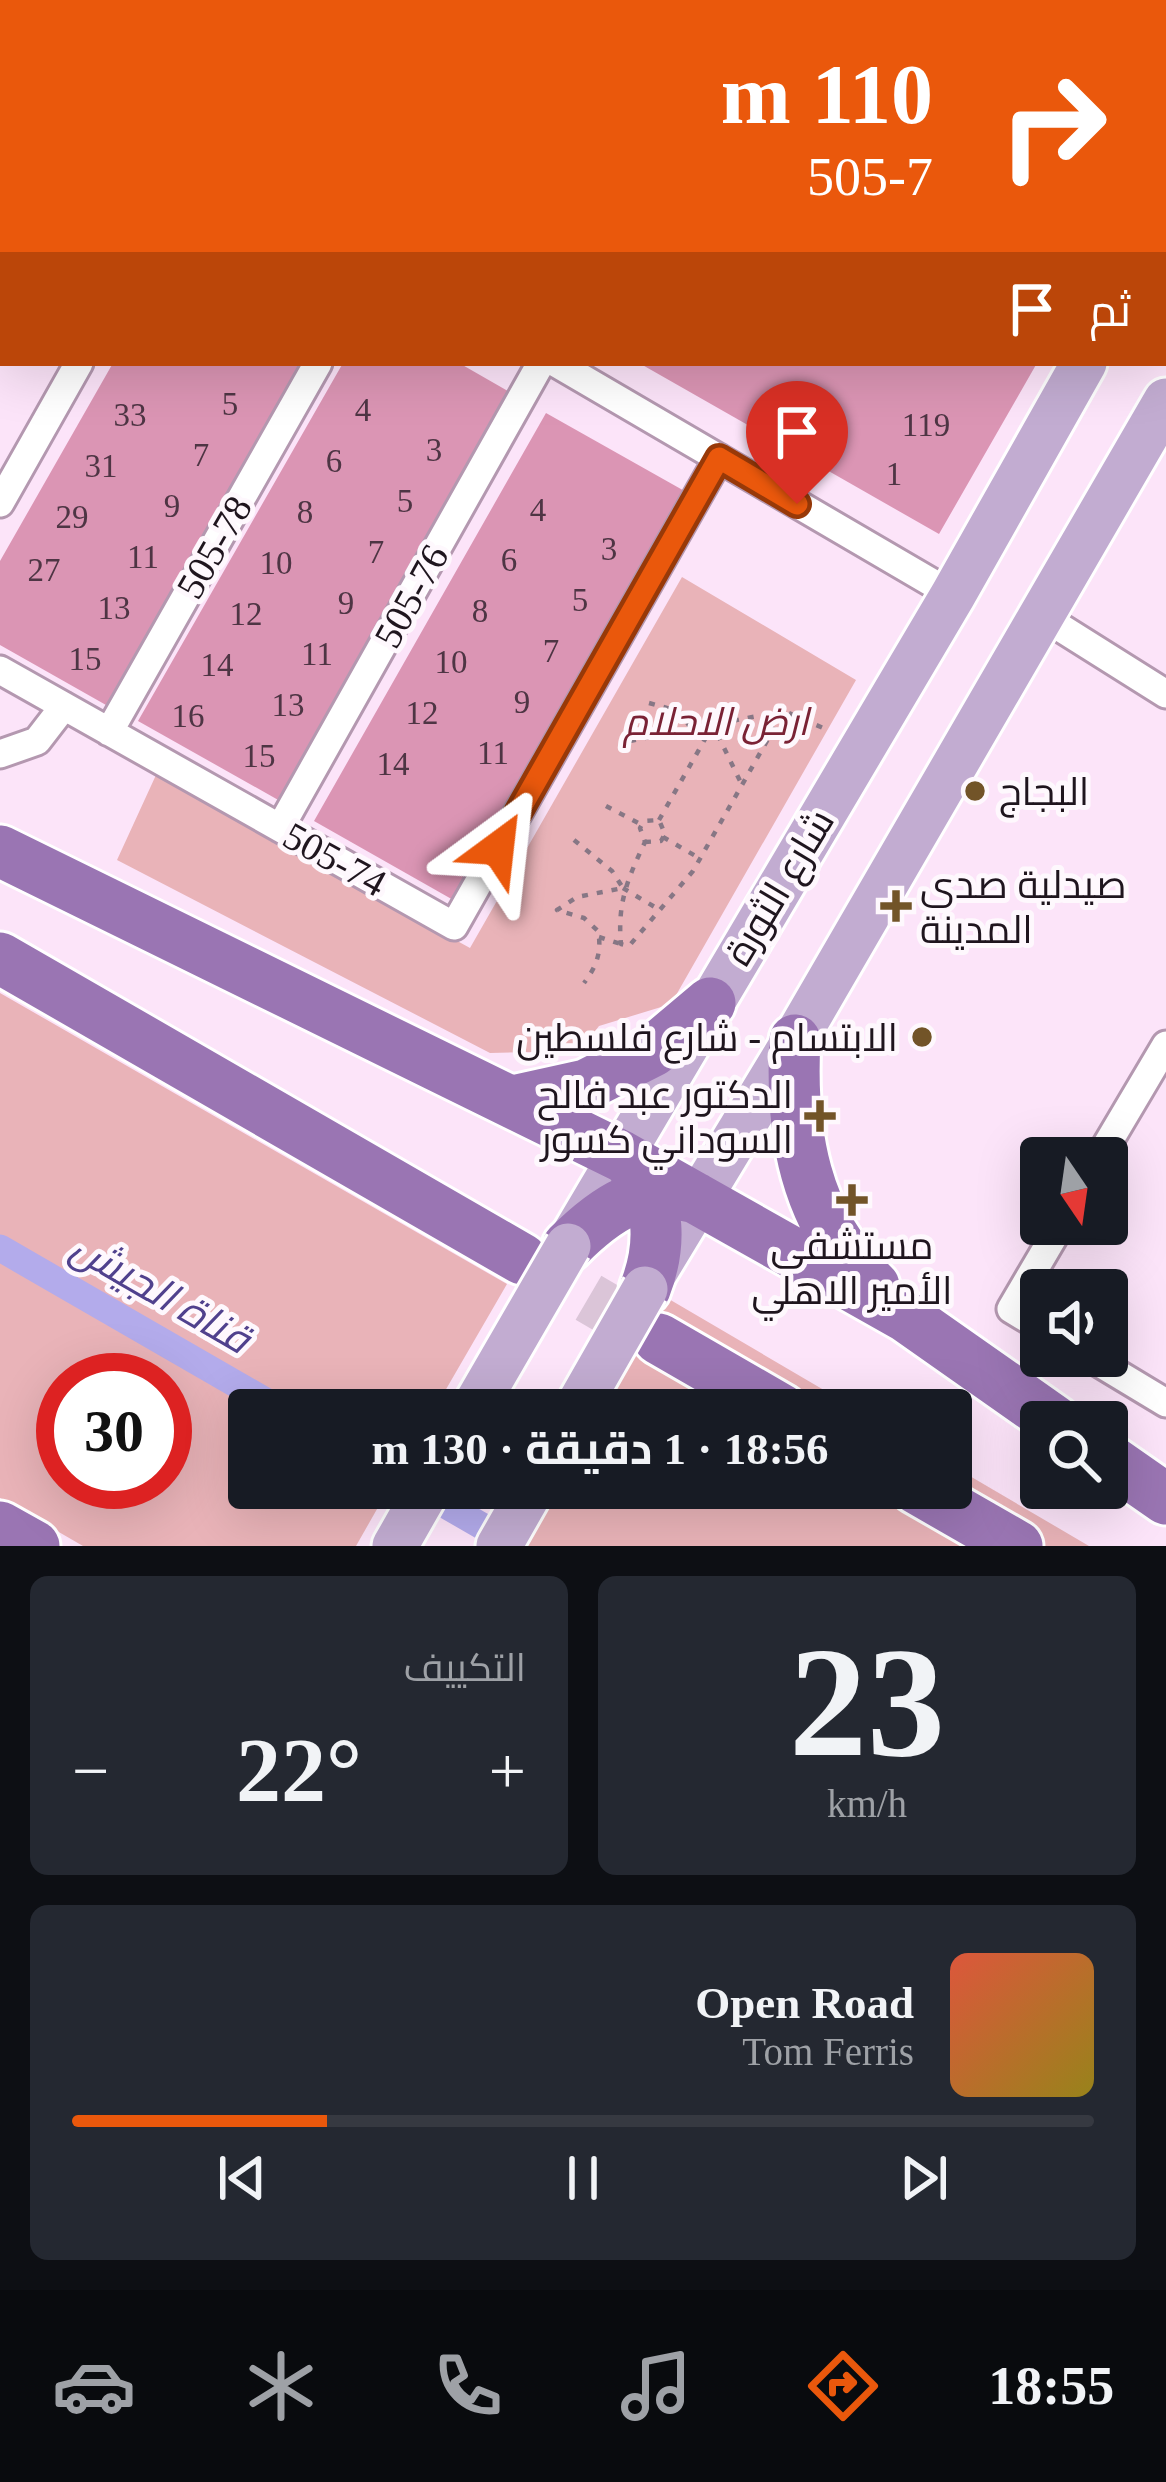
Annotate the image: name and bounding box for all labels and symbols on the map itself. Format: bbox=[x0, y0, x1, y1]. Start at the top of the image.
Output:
pin bbox=[746, 381, 848, 504]
house number: 5 bbox=[222, 386, 238, 422]
house number: 4 bbox=[355, 392, 371, 428]
house number: 33 bbox=[114, 397, 147, 433]
house number: 119 bbox=[902, 407, 950, 443]
house number: 3 bbox=[426, 432, 442, 468]
house number: 7 bbox=[193, 437, 209, 473]
house number: 6 bbox=[326, 443, 342, 479]
house number: 31 bbox=[85, 448, 118, 484]
house number: 1 bbox=[886, 456, 902, 492]
house number: 5 bbox=[397, 483, 413, 519]
house number: 9 bbox=[164, 488, 180, 524]
street label: 505-78 bbox=[168, 488, 260, 606]
house number: 4 bbox=[530, 492, 546, 528]
house number: 8 bbox=[297, 494, 313, 530]
house number: 29 bbox=[56, 499, 89, 535]
house number: 3 bbox=[601, 531, 617, 567]
house number: 7 bbox=[368, 534, 384, 570]
street label: 505-76 bbox=[365, 537, 457, 655]
house number: 11 bbox=[127, 539, 159, 575]
house number: 6 bbox=[501, 542, 517, 578]
house number: 10 bbox=[260, 545, 293, 581]
house number: 27 bbox=[28, 552, 61, 588]
house number: 5 bbox=[572, 582, 588, 618]
house number: 9 bbox=[338, 585, 354, 621]
house number: 13 bbox=[98, 590, 131, 626]
house number: 8 bbox=[472, 593, 488, 629]
house number: 12 bbox=[230, 596, 263, 632]
house number: 7 bbox=[543, 633, 559, 669]
house number: 11 bbox=[301, 636, 333, 672]
house number: 15 bbox=[69, 641, 102, 677]
house number: 10 bbox=[435, 644, 468, 680]
house number: 14 bbox=[201, 647, 234, 683]
house number: 9 bbox=[514, 684, 530, 720]
house number: 13 bbox=[272, 687, 305, 723]
house number: 12 bbox=[406, 695, 439, 731]
house number: 16 bbox=[172, 698, 205, 734]
park label: ارض الاحلام bbox=[623, 700, 812, 748]
house number: 11 bbox=[477, 735, 509, 771]
house number: 15 bbox=[243, 738, 276, 774]
house number: 14 bbox=[377, 746, 410, 782]
place label: البجاج bbox=[999, 770, 1089, 818]
marker: البجاج bbox=[962, 778, 988, 804]
position arrow bbox=[435, 785, 561, 911]
street label: شارع الثورة bbox=[716, 802, 846, 975]
street label: 505-74 bbox=[276, 813, 394, 905]
place label: صيدلية صدى المدينة bbox=[920, 863, 1127, 951]
marker: صيدلية صدى المدينة bbox=[883, 893, 909, 919]
place label: الابتسام - شارع فلسطين bbox=[516, 1016, 898, 1064]
marker: الابتسام - شارع فلسطين bbox=[909, 1024, 935, 1050]
place label: الدكتور عبد فالح السوداني كسور bbox=[537, 1073, 793, 1170]
marker: الدكتور عبد فالح السوداني كسور bbox=[804, 1100, 836, 1132]
north arrow bbox=[1020, 1137, 1128, 1245]
marker: مستشفى الأمير الاهلي bbox=[836, 1184, 868, 1216]
water label: قناة الجيش bbox=[63, 1224, 260, 1365]
place label: مستشفى الأمير الاهلي bbox=[751, 1224, 953, 1321]
speed limit sign: 30 bbox=[36, 1353, 192, 1509]

